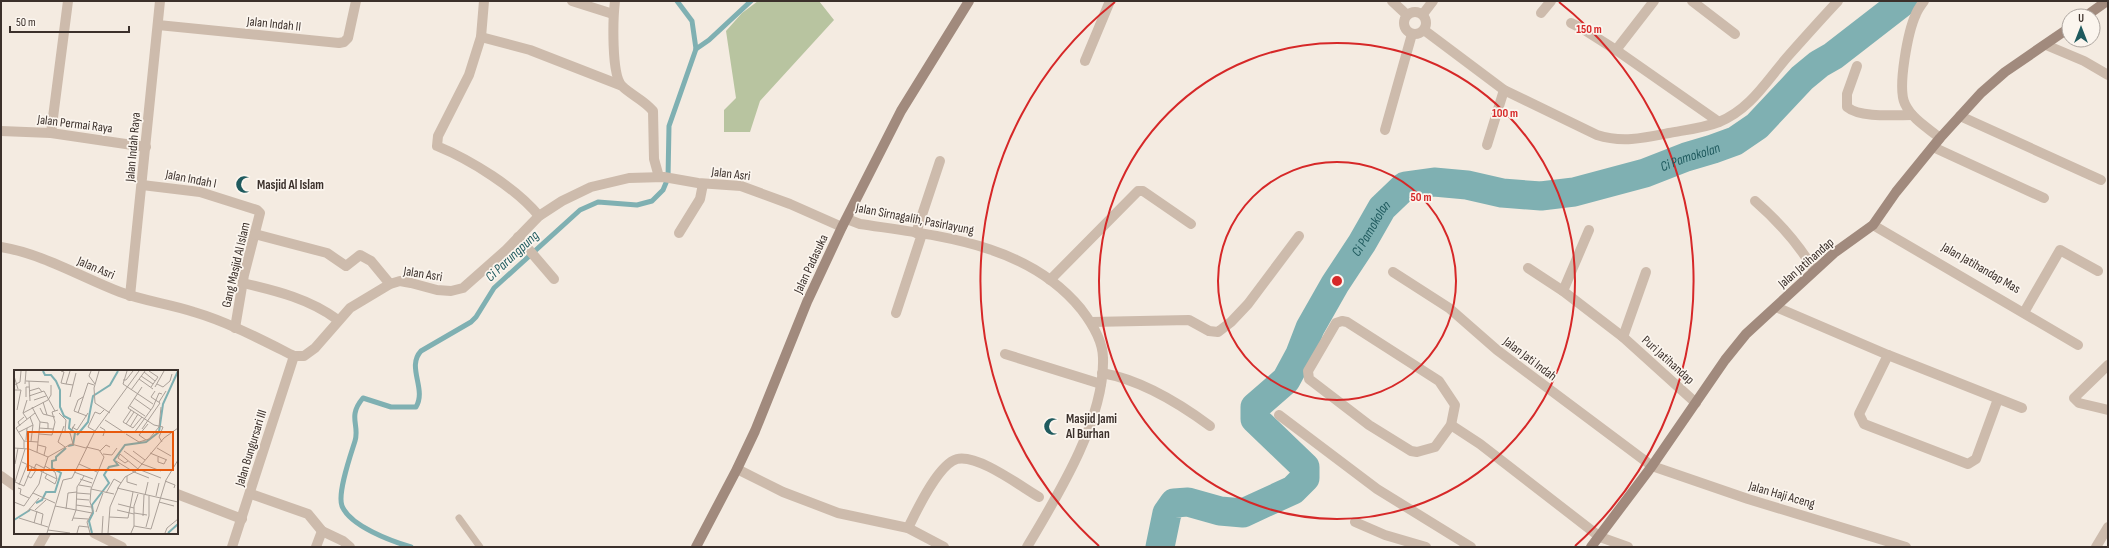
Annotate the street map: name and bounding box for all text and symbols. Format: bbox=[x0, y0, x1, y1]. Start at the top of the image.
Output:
scale bar bbox=[10, 8, 129, 34]
north arrow bbox=[2061, 8, 2101, 48]
text: U bbox=[2078, 12, 2084, 25]
street label: Jalan Indah II bbox=[245, 13, 302, 35]
text: 50 m bbox=[16, 15, 36, 30]
text: 150 m bbox=[1576, 22, 1602, 37]
text: 100 m bbox=[1492, 106, 1518, 121]
street label: Jalan Permai Raya bbox=[36, 111, 113, 137]
street label: Jalan Indah Raya bbox=[122, 112, 144, 183]
water label: Ci Pamokolan bbox=[1658, 139, 1722, 175]
street label: Jalan Asri bbox=[710, 164, 751, 184]
street label: Jalan Indah I bbox=[163, 166, 218, 192]
mosque icon: Masjid Al Islam bbox=[234, 175, 254, 195]
place label: Masjid Al Islam bbox=[257, 177, 324, 193]
text: 50 m bbox=[1411, 190, 1431, 205]
water label: Ci Pamokolan bbox=[1347, 196, 1394, 259]
street label: Jalan Sirnagalih, Pasirlayung bbox=[854, 200, 975, 238]
street label: Gang Masjid Al Islam bbox=[218, 221, 254, 309]
water label: Ci Parungpung bbox=[482, 227, 543, 285]
street label: Jalan Padasuka bbox=[790, 232, 832, 297]
street label: Jalan Jatihandap bbox=[1774, 234, 1837, 292]
street label: Jalan Jatihandap Mas bbox=[1938, 239, 2023, 297]
street label: Jalan Asri bbox=[74, 253, 117, 283]
street label: Jalan Asri bbox=[401, 263, 444, 285]
centre of rings bbox=[1330, 274, 1344, 288]
street label: Puri Jatihandap bbox=[1638, 332, 1698, 388]
street label: Jalan Jati Indah bbox=[1499, 333, 1560, 384]
inset map bbox=[14, 370, 178, 534]
street label: Jalan Bungursari III bbox=[231, 408, 270, 489]
place label: Masjid Jami Al Burhan bbox=[1065, 411, 1117, 442]
mosque icon: Masjid Jami Al Burhan bbox=[1043, 416, 1063, 436]
street label: Jalan Haji Aceng bbox=[1746, 478, 1817, 512]

